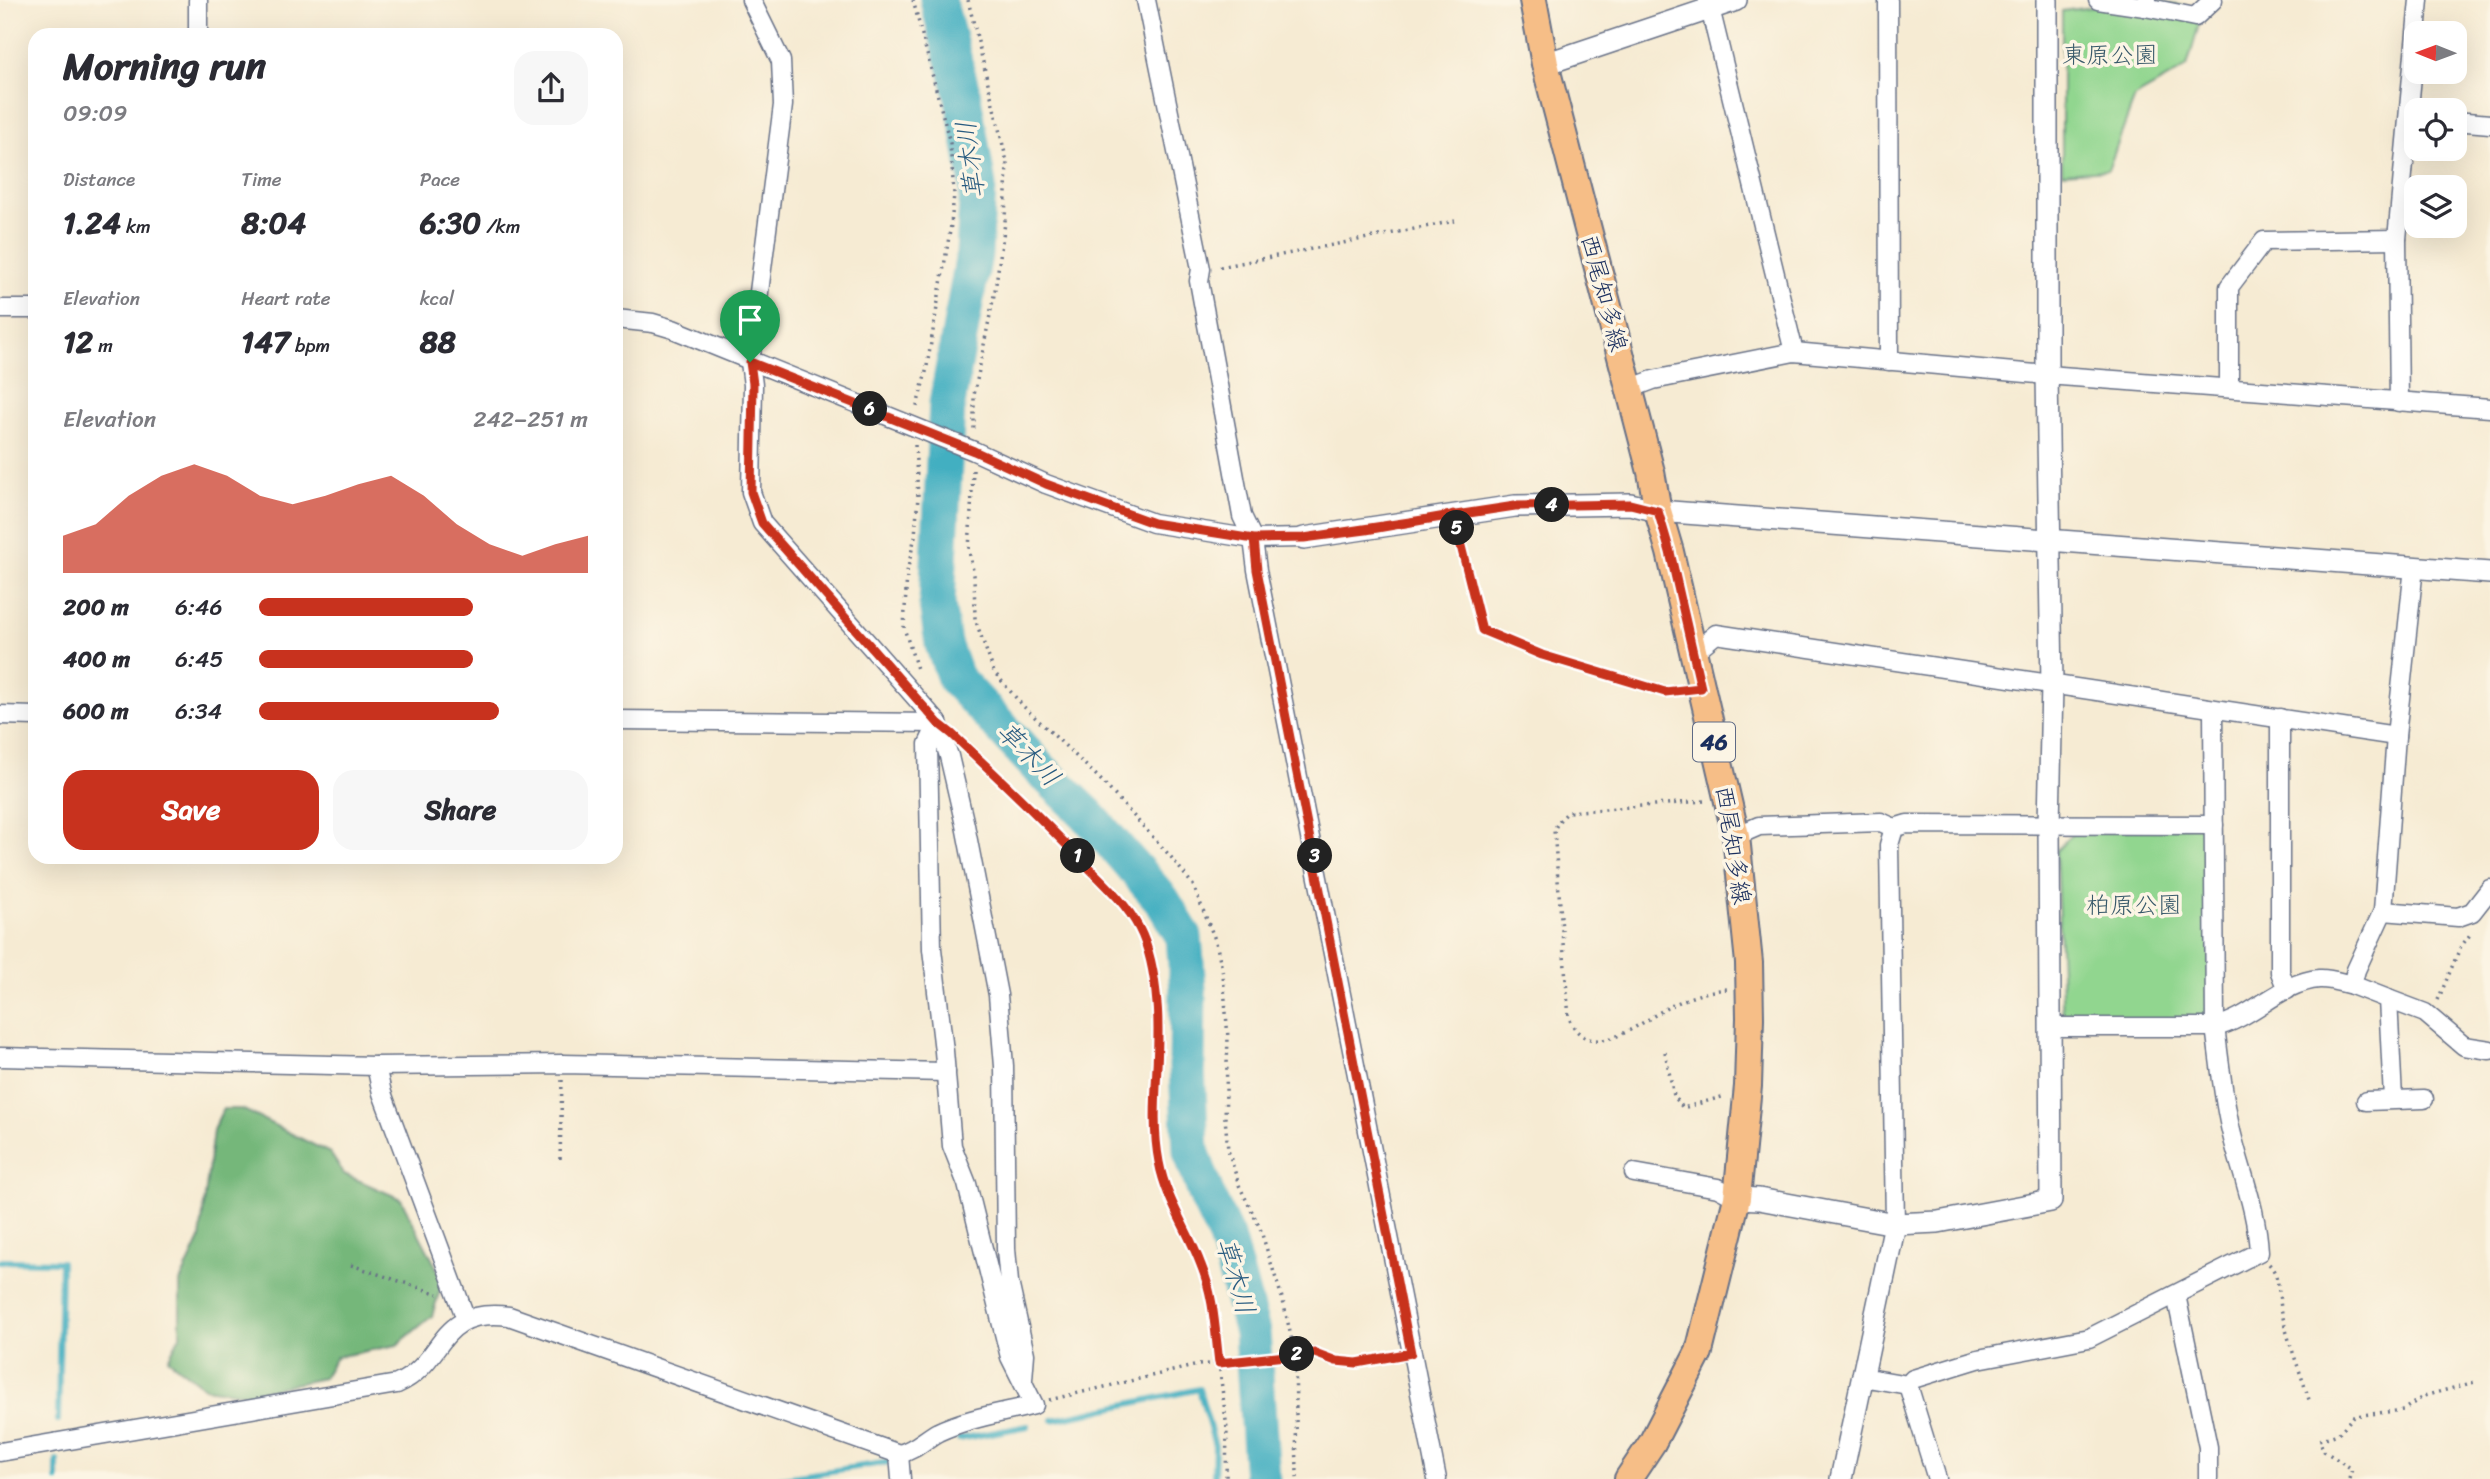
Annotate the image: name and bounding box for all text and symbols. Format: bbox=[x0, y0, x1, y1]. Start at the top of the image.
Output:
north arrow bbox=[2404, 21, 2468, 84]
map controls bbox=[2404, 21, 2467, 238]
text: Morning run bbox=[63, 33, 266, 100]
park label: 東原公園 bbox=[2062, 34, 2158, 76]
button: share bbox=[514, 51, 588, 125]
text: 09:09 bbox=[63, 93, 127, 134]
button: locate bbox=[2404, 98, 2467, 161]
water label: 草木川 bbox=[942, 118, 998, 202]
text: Distance bbox=[63, 163, 135, 196]
text: Time bbox=[241, 163, 282, 196]
text: Pace bbox=[420, 163, 460, 196]
button: layers bbox=[2404, 175, 2467, 238]
text: 1.24 bbox=[63, 196, 121, 250]
text: 8:04 bbox=[241, 196, 306, 250]
text: 6:30 bbox=[420, 196, 481, 250]
text: km bbox=[121, 210, 151, 243]
text: /km bbox=[481, 210, 520, 243]
street label: 西尾知多線 bbox=[1568, 230, 1640, 356]
text: Elevation bbox=[63, 282, 140, 315]
text: Heart rate bbox=[241, 282, 331, 315]
text: kcal bbox=[420, 282, 454, 315]
pin bbox=[720, 290, 780, 362]
icon: arrive bbox=[731, 301, 769, 339]
text: 12 bbox=[63, 315, 93, 369]
text: 147 bbox=[241, 315, 290, 369]
text: 88 bbox=[420, 315, 456, 369]
text: m bbox=[93, 329, 113, 362]
text: bpm bbox=[290, 329, 330, 362]
pin: 6 bbox=[852, 392, 888, 426]
text: 6 bbox=[864, 392, 875, 425]
text: Elevation bbox=[63, 399, 156, 440]
text: 242–251 m bbox=[473, 399, 588, 440]
pin: 4 bbox=[1534, 488, 1570, 522]
text: 4 bbox=[1546, 488, 1557, 521]
pin: 5 bbox=[1440, 510, 1474, 546]
text: 5 bbox=[1451, 511, 1462, 544]
text: 200 m bbox=[63, 587, 129, 628]
text: 6:46 bbox=[175, 587, 222, 628]
text: 400 m bbox=[63, 639, 130, 680]
text: 6:45 bbox=[175, 639, 223, 680]
text: 600 m bbox=[63, 691, 129, 732]
text: 6:34 bbox=[175, 691, 222, 732]
water label: 草木川 bbox=[985, 710, 1073, 798]
road number: 46 bbox=[1693, 722, 1735, 762]
button: Save bbox=[63, 770, 319, 850]
button: Share bbox=[333, 770, 588, 850]
street label: 西尾知多線 bbox=[1703, 782, 1763, 908]
pin: 1 bbox=[1060, 838, 1096, 874]
pin: 3 bbox=[1298, 838, 1332, 874]
text: 1 bbox=[1073, 839, 1082, 872]
text: 3 bbox=[1309, 839, 1320, 872]
park label: 柏原公園 bbox=[2086, 884, 2182, 926]
water label: 草木川 bbox=[1203, 1232, 1269, 1320]
pin: 2 bbox=[1280, 1336, 1314, 1372]
text: 2 bbox=[1291, 1337, 1302, 1370]

